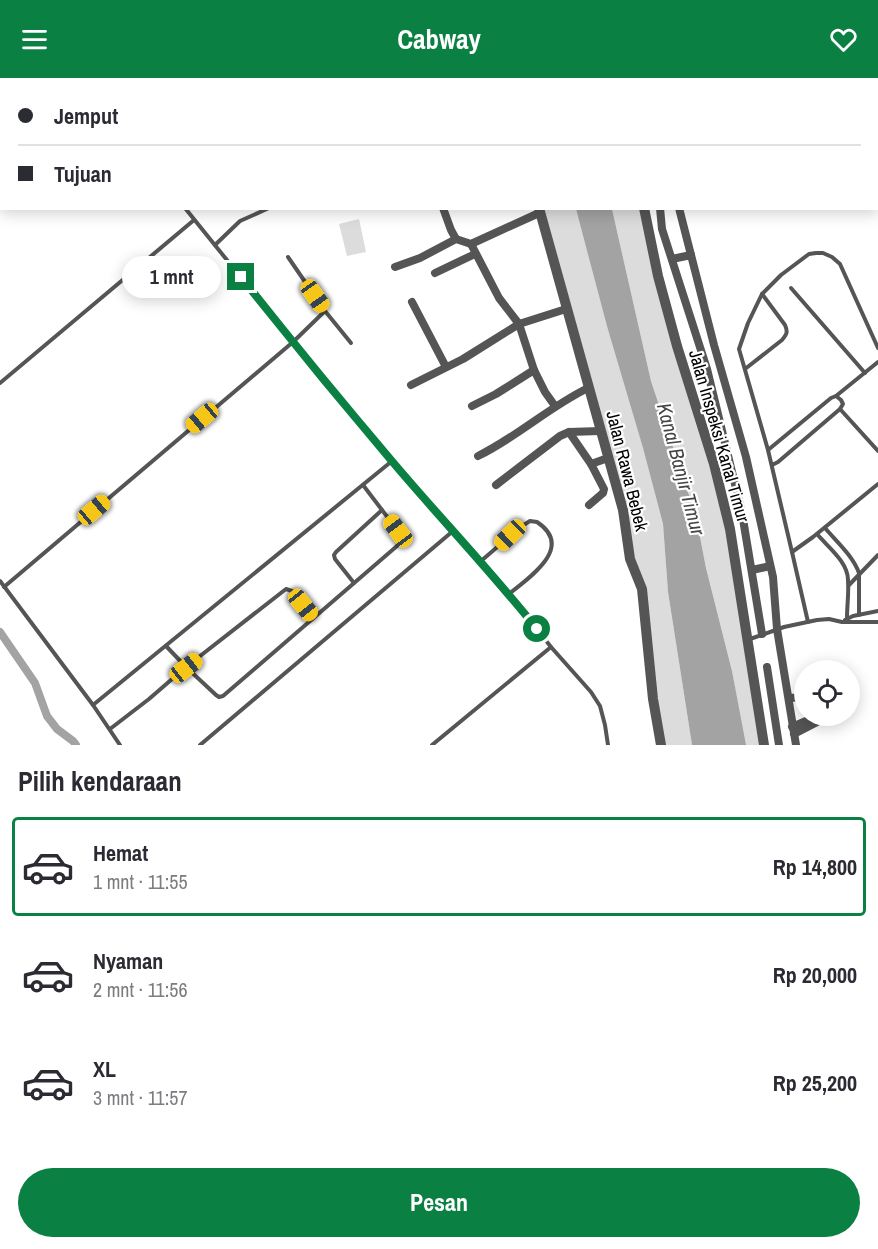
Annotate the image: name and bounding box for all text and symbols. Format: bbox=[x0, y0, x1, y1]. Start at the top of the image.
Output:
text: Cabway bbox=[397, 21, 481, 57]
icon: menu bbox=[18, 23, 51, 56]
icon: heart bbox=[827, 23, 860, 56]
text: Jemput bbox=[54, 101, 118, 131]
text: Tujuan bbox=[54, 159, 112, 189]
callout: 1 mnt bbox=[121, 256, 220, 298]
text: 1 mnt bbox=[150, 263, 193, 290]
route end bbox=[227, 263, 254, 290]
car bbox=[297, 276, 333, 316]
street label: Jalan Inspeksi Kanal Timur bbox=[683, 347, 756, 525]
car bbox=[182, 400, 222, 436]
water label: Kanal Banjir Timur bbox=[651, 400, 712, 538]
street label: Jalan Rawa Bebek bbox=[600, 408, 655, 534]
car bbox=[74, 492, 114, 528]
car bbox=[380, 511, 416, 551]
car bbox=[491, 516, 529, 554]
car bbox=[285, 585, 321, 625]
route start bbox=[523, 615, 550, 642]
car bbox=[166, 650, 206, 686]
map controls bbox=[794, 660, 860, 726]
button: locate bbox=[794, 660, 860, 726]
text: Pilih kendaraan bbox=[18, 763, 182, 799]
text: Hemat bbox=[93, 838, 148, 868]
icon: car bbox=[21, 840, 75, 894]
text: Rp 14,800 bbox=[773, 852, 857, 882]
text: 1 mnt · 11:55 bbox=[93, 868, 188, 895]
text: Nyaman bbox=[93, 946, 163, 976]
icon: car bbox=[21, 948, 75, 1002]
text: Rp 20,000 bbox=[773, 960, 857, 990]
text: 2 mnt · 11:56 bbox=[93, 976, 188, 1003]
text: XL bbox=[93, 1054, 116, 1084]
icon: car bbox=[21, 1056, 75, 1110]
text: Rp 25,200 bbox=[773, 1068, 857, 1098]
text: 3 mnt · 11:57 bbox=[93, 1084, 188, 1111]
button: Pesan bbox=[18, 1168, 860, 1237]

